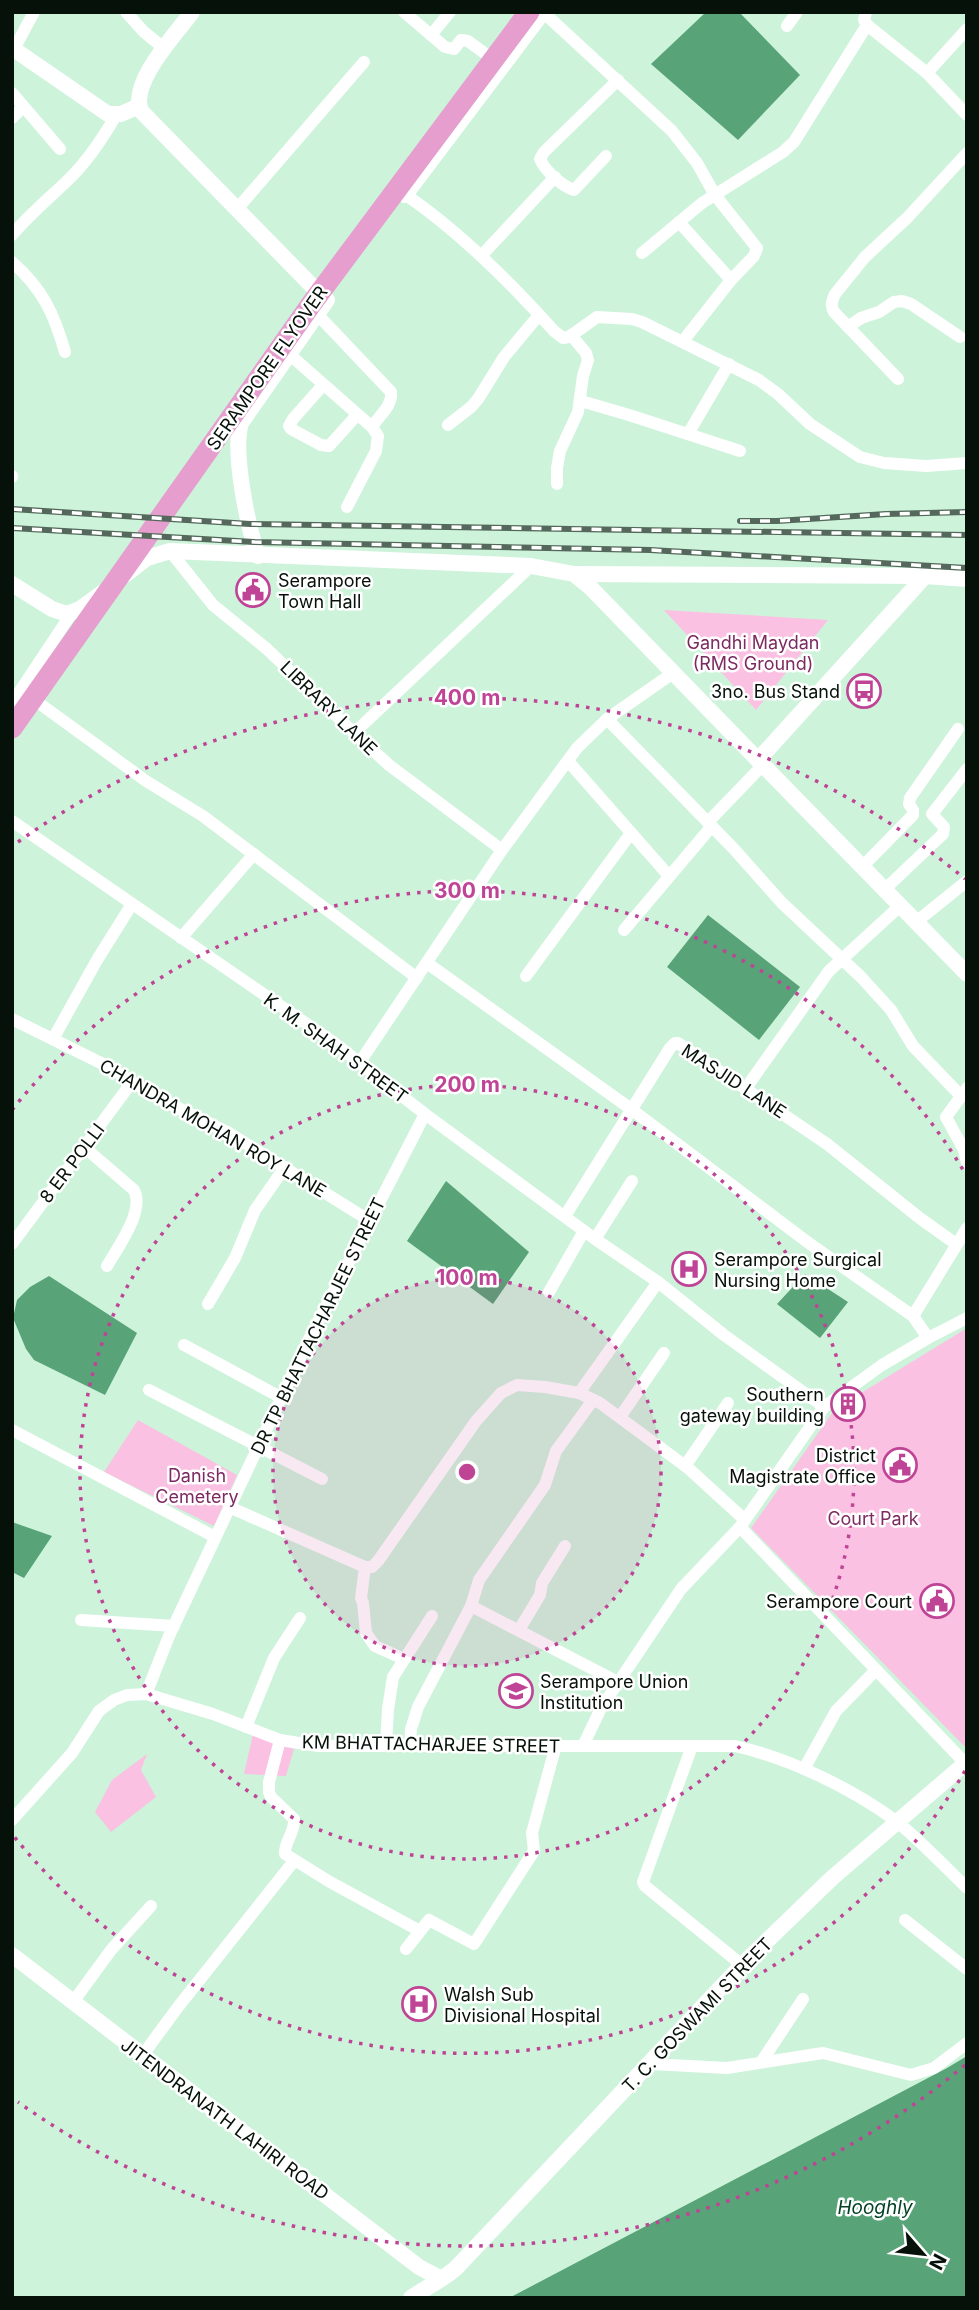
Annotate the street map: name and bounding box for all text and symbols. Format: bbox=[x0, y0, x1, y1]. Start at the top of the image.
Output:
street label: SERAMPORE FLYOVER bbox=[202, 282, 332, 454]
place label: Serampore Town Hall bbox=[278, 570, 371, 612]
public building icon: Serampore Town Hall bbox=[234, 571, 272, 609]
park label: Gandhi Maydan (RMS Ground) bbox=[687, 632, 819, 674]
street label: LIBRARY LANE bbox=[276, 657, 382, 759]
bus stop icon: 3no. Bus Stand bbox=[845, 672, 883, 710]
place label: 3no. Bus Stand bbox=[711, 681, 840, 702]
text: 400 m bbox=[434, 685, 500, 710]
text: 300 m bbox=[434, 878, 500, 903]
street label: K. M. SHAH STREET bbox=[260, 989, 412, 1107]
street label: MASJID LANE bbox=[678, 1039, 790, 1123]
street label: CHANDRA MOHAN ROY LANE bbox=[96, 1054, 330, 1202]
text: 200 m bbox=[434, 1072, 500, 1097]
street label: 8 ER POLLI bbox=[35, 1119, 109, 1207]
street label: DR TP BHATTACHARJEE STREET bbox=[247, 1194, 389, 1458]
place label: Serampore Surgical Nursing Home bbox=[714, 1249, 882, 1291]
hospital icon: Serampore Surgical Nursing Home bbox=[670, 1250, 708, 1288]
text: 100 m bbox=[436, 1265, 498, 1290]
place label: Southern gateway building bbox=[680, 1384, 824, 1426]
building icon: Southern gateway building bbox=[829, 1385, 867, 1423]
place label: District Magistrate Office bbox=[729, 1445, 876, 1487]
public building icon: District Magistrate Office bbox=[881, 1446, 919, 1484]
centre of rings bbox=[455, 1460, 479, 1484]
park label: Danish Cemetery bbox=[155, 1465, 239, 1507]
park label: Court Park bbox=[827, 1508, 919, 1529]
public building icon: Serampore Court bbox=[918, 1582, 956, 1620]
place label: Serampore Court bbox=[766, 1591, 912, 1612]
place label: Serampore Union Institution bbox=[540, 1671, 688, 1713]
school or university icon: Serampore Union Institution bbox=[497, 1672, 535, 1710]
street label: KM BHATTACHARJEE STREET bbox=[302, 1731, 560, 1757]
street label: T. C. GOSWAMI STREET bbox=[618, 1933, 776, 2097]
place label: Walsh Sub Divisional Hospital bbox=[444, 1984, 600, 2026]
hospital icon: Walsh Sub Divisional Hospital bbox=[400, 1985, 438, 2023]
street label: JITENDRANATH LAHIRI ROAD bbox=[117, 2034, 333, 2204]
water label: Hooghly bbox=[837, 2196, 914, 2219]
north arrow bbox=[888, 2219, 958, 2289]
text: N bbox=[924, 2250, 951, 2274]

